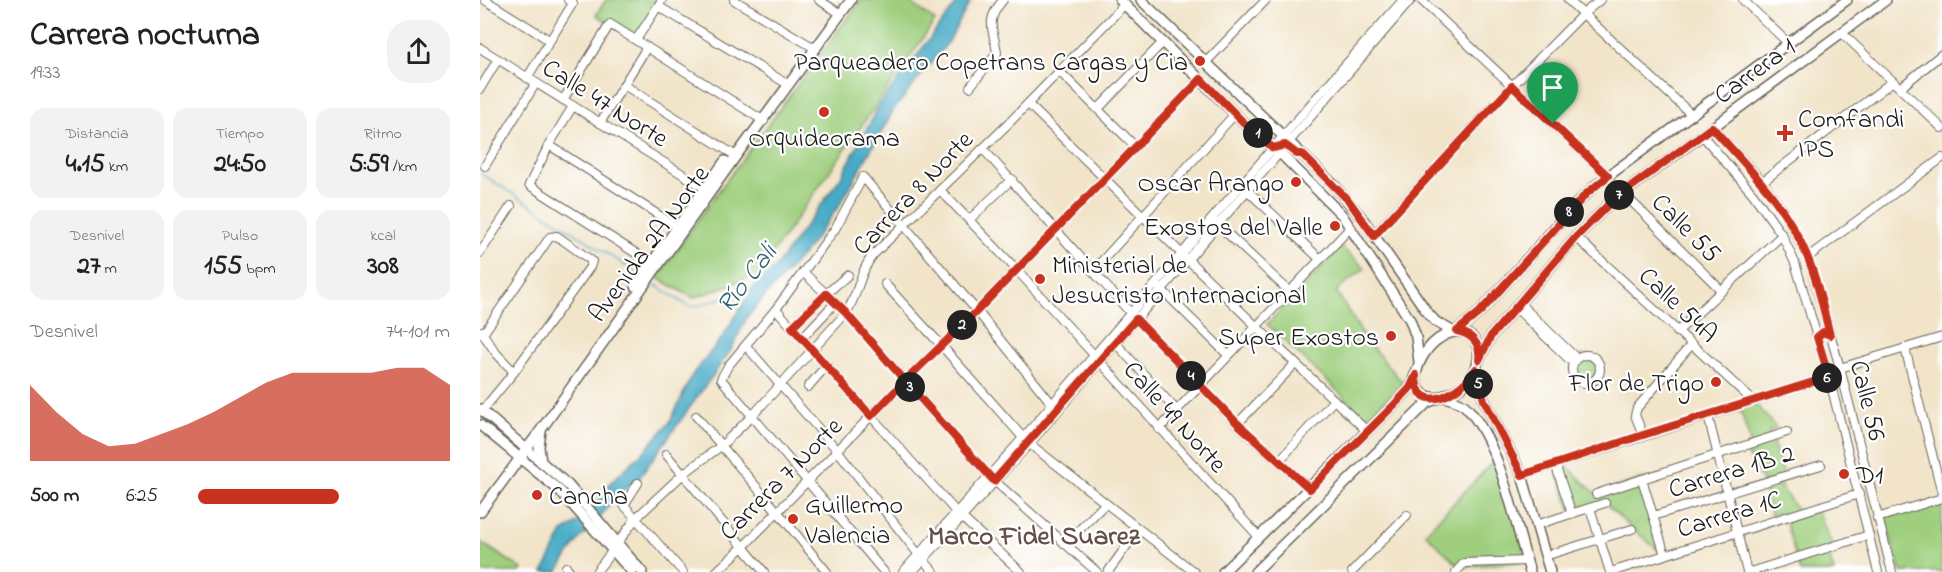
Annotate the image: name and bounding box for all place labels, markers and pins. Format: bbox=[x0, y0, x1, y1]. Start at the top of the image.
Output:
place label: Parqueadero Copetrans Cargas y Cia bbox=[794, 45, 1188, 83]
marker: Parqueadero Copetrans Cargas y Cia bbox=[1193, 54, 1207, 68]
pin bbox=[1527, 62, 1578, 124]
place label: Comfandi IPS bbox=[1798, 102, 1904, 170]
marker: Orquideorama bbox=[817, 105, 831, 119]
pin: 1 bbox=[1243, 118, 1273, 148]
place label: Orquideorama bbox=[748, 121, 900, 159]
marker: Comfandi IPS bbox=[1776, 124, 1794, 142]
place label: Oscar Arango bbox=[1137, 166, 1284, 204]
marker: Oscar Arango bbox=[1289, 175, 1303, 189]
pin: 7 bbox=[1604, 180, 1634, 210]
pin: 8 bbox=[1554, 197, 1584, 227]
place label: Exostos del Valle bbox=[1144, 210, 1323, 248]
marker: Exostos del Valle bbox=[1328, 219, 1342, 233]
place label: Ministerial de Jesucristo Internacional bbox=[1052, 248, 1306, 316]
marker: Ministerial de Jesucristo Internacional bbox=[1033, 272, 1047, 286]
pin: 2 bbox=[947, 310, 977, 340]
place label: Super Exostos bbox=[1218, 320, 1379, 358]
marker: Super Exostos bbox=[1384, 329, 1398, 343]
pin: 4 bbox=[1176, 361, 1206, 391]
pin: 6 bbox=[1812, 363, 1842, 393]
place label: Flor de Trigo bbox=[1568, 366, 1704, 404]
pin: 5 bbox=[1463, 369, 1493, 399]
pin: 3 bbox=[895, 372, 925, 402]
marker: Flor de Trigo bbox=[1709, 375, 1723, 389]
place label: D1 bbox=[1855, 458, 1883, 496]
marker: D1 bbox=[1837, 467, 1851, 481]
place label: Cancha bbox=[549, 479, 628, 517]
marker: Cancha bbox=[530, 488, 544, 502]
place label: Guillermo Valencia bbox=[804, 488, 903, 556]
marker: Guillermo Valencia bbox=[786, 512, 800, 526]

